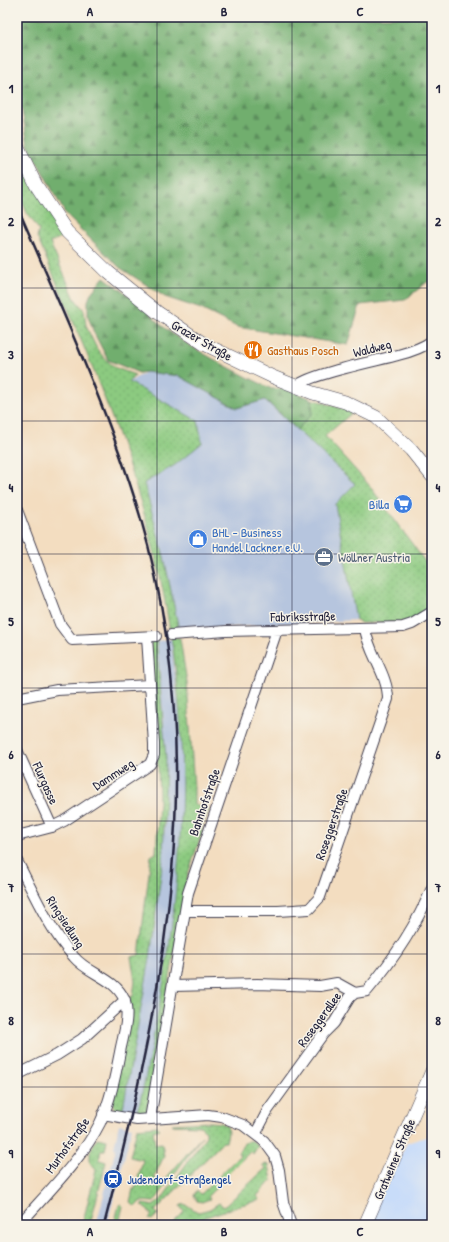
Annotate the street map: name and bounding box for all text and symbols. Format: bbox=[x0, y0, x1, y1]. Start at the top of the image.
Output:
text: A bbox=[87, 2, 94, 20]
text: B bbox=[221, 2, 228, 20]
text: C bbox=[356, 2, 364, 20]
text: 1 bbox=[9, 79, 14, 97]
text: 1 bbox=[436, 79, 441, 97]
text: 2 bbox=[8, 212, 15, 230]
text: 2 bbox=[435, 212, 442, 230]
street label: Grazer Straße bbox=[168, 315, 236, 365]
street label: Waldweg bbox=[351, 335, 393, 361]
restaurant icon: Gasthaus Posch bbox=[242, 339, 264, 361]
place label: Gasthaus Posch bbox=[267, 341, 339, 359]
text: 3 bbox=[8, 345, 14, 363]
text: 3 bbox=[435, 345, 441, 363]
text: 4 bbox=[9, 478, 14, 496]
text: 4 bbox=[436, 478, 441, 496]
supermarket icon: Billa bbox=[392, 493, 414, 515]
place label: Billa bbox=[369, 495, 389, 513]
place label: BHL - Business Handel Lackner e.U. bbox=[212, 523, 303, 556]
shop icon: BHL - Business Handel Lackner e.U. bbox=[187, 528, 209, 550]
office icon: Wöllner Austria bbox=[313, 546, 335, 568]
place label: Wöllner Austria bbox=[338, 548, 410, 566]
street label: Fabriksstraße bbox=[269, 606, 336, 626]
text: 5 bbox=[8, 612, 14, 630]
text: 5 bbox=[435, 612, 441, 630]
text: 6 bbox=[8, 745, 14, 763]
text: 6 bbox=[435, 745, 441, 763]
street label: Dammweg bbox=[89, 754, 137, 794]
street label: Flurgasse bbox=[28, 758, 63, 807]
street label: Bahnhofstraße bbox=[184, 766, 224, 838]
street label: Roseggerstraße bbox=[310, 786, 352, 862]
text: 7 bbox=[7, 878, 15, 896]
text: 7 bbox=[434, 878, 442, 896]
street label: Ringsiedlung bbox=[42, 892, 90, 952]
street label: Roseggerallee bbox=[293, 988, 345, 1050]
text: 8 bbox=[8, 1011, 14, 1029]
text: 8 bbox=[435, 1011, 441, 1029]
street label: Murhofstraße bbox=[41, 1113, 93, 1177]
street label: Gratweiner Straße bbox=[369, 1116, 419, 1202]
text: 9 bbox=[9, 1144, 14, 1162]
text: 9 bbox=[436, 1144, 441, 1162]
station icon: Judendorf-Straßengel bbox=[102, 1168, 124, 1190]
place label: Judendorf-Straßengel bbox=[127, 1170, 232, 1188]
text: A bbox=[87, 1222, 94, 1240]
text: B bbox=[221, 1222, 228, 1240]
text: C bbox=[356, 1222, 364, 1240]

